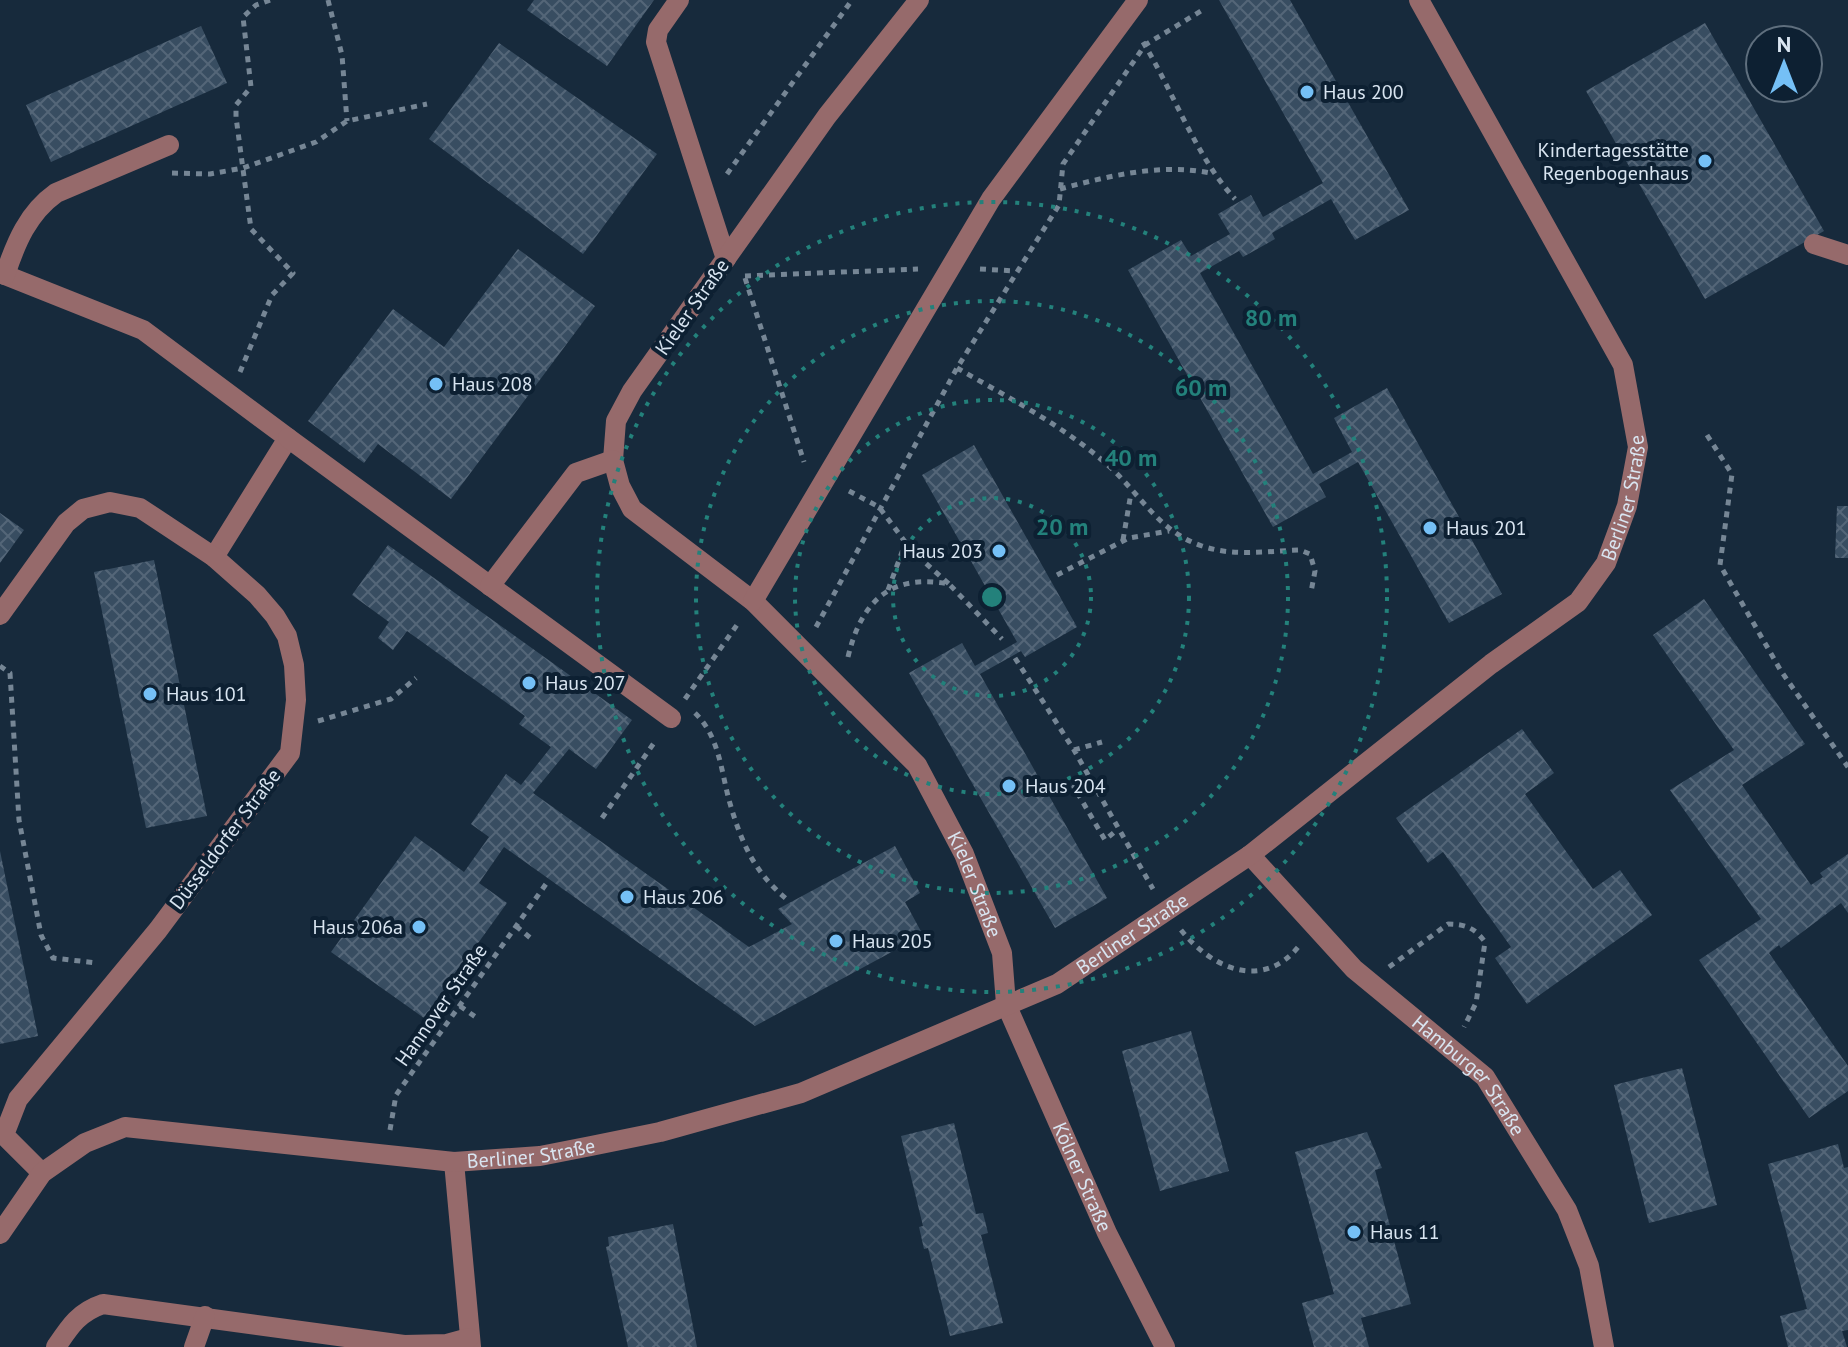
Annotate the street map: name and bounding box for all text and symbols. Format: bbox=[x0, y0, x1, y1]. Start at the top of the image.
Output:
north arrow bbox=[1744, 24, 1824, 104]
text: N bbox=[1777, 30, 1791, 58]
place label: Haus 200 bbox=[1323, 79, 1404, 105]
marker: Haus 200 bbox=[1298, 83, 1316, 101]
place label: Kindertagesstätte Regenbogenhaus bbox=[1538, 137, 1689, 186]
marker: Kindertagesstätte Regenbogenhaus bbox=[1696, 152, 1714, 170]
street label: Kieler Straße bbox=[649, 254, 735, 360]
text: 80 m bbox=[1245, 302, 1297, 333]
place label: Haus 208 bbox=[452, 371, 533, 397]
text: 60 m bbox=[1175, 372, 1227, 403]
marker: Haus 208 bbox=[427, 375, 445, 393]
street label: Berliner Straße bbox=[1595, 433, 1651, 564]
text: 40 m bbox=[1105, 442, 1157, 473]
text: 20 m bbox=[1036, 511, 1088, 542]
place label: Haus 201 bbox=[1446, 515, 1527, 541]
marker: Haus 201 bbox=[1421, 519, 1439, 537]
place label: Haus 203 bbox=[902, 538, 983, 564]
marker: Haus 203 bbox=[990, 542, 1008, 560]
centre of rings bbox=[978, 583, 1006, 611]
place label: Haus 207 bbox=[545, 670, 626, 696]
marker: Haus 207 bbox=[520, 674, 538, 692]
place label: Haus 101 bbox=[166, 681, 247, 707]
marker: Haus 101 bbox=[141, 685, 159, 703]
street label: Düsseldorfer Straße bbox=[164, 763, 286, 915]
place label: Haus 204 bbox=[1025, 773, 1106, 799]
marker: Haus 204 bbox=[1000, 777, 1018, 795]
street label: Kieler Straße bbox=[941, 827, 1008, 941]
place label: Haus 206 bbox=[643, 884, 724, 910]
street label: Berliner Straße bbox=[1071, 887, 1193, 980]
marker: Haus 206 bbox=[618, 888, 636, 906]
place label: Haus 206a bbox=[312, 914, 403, 940]
marker: Haus 206a bbox=[410, 918, 428, 936]
place label: Haus 205 bbox=[852, 928, 933, 954]
marker: Haus 205 bbox=[827, 932, 845, 950]
street label: Hannover Straße bbox=[389, 939, 493, 1071]
street label: Hamburger Straße bbox=[1407, 1009, 1531, 1140]
street label: Kölner Straße bbox=[1047, 1118, 1118, 1236]
street label: Berliner Straße bbox=[466, 1132, 597, 1174]
place label: Haus 11 bbox=[1370, 1219, 1440, 1245]
marker: Haus 11 bbox=[1345, 1223, 1363, 1241]

